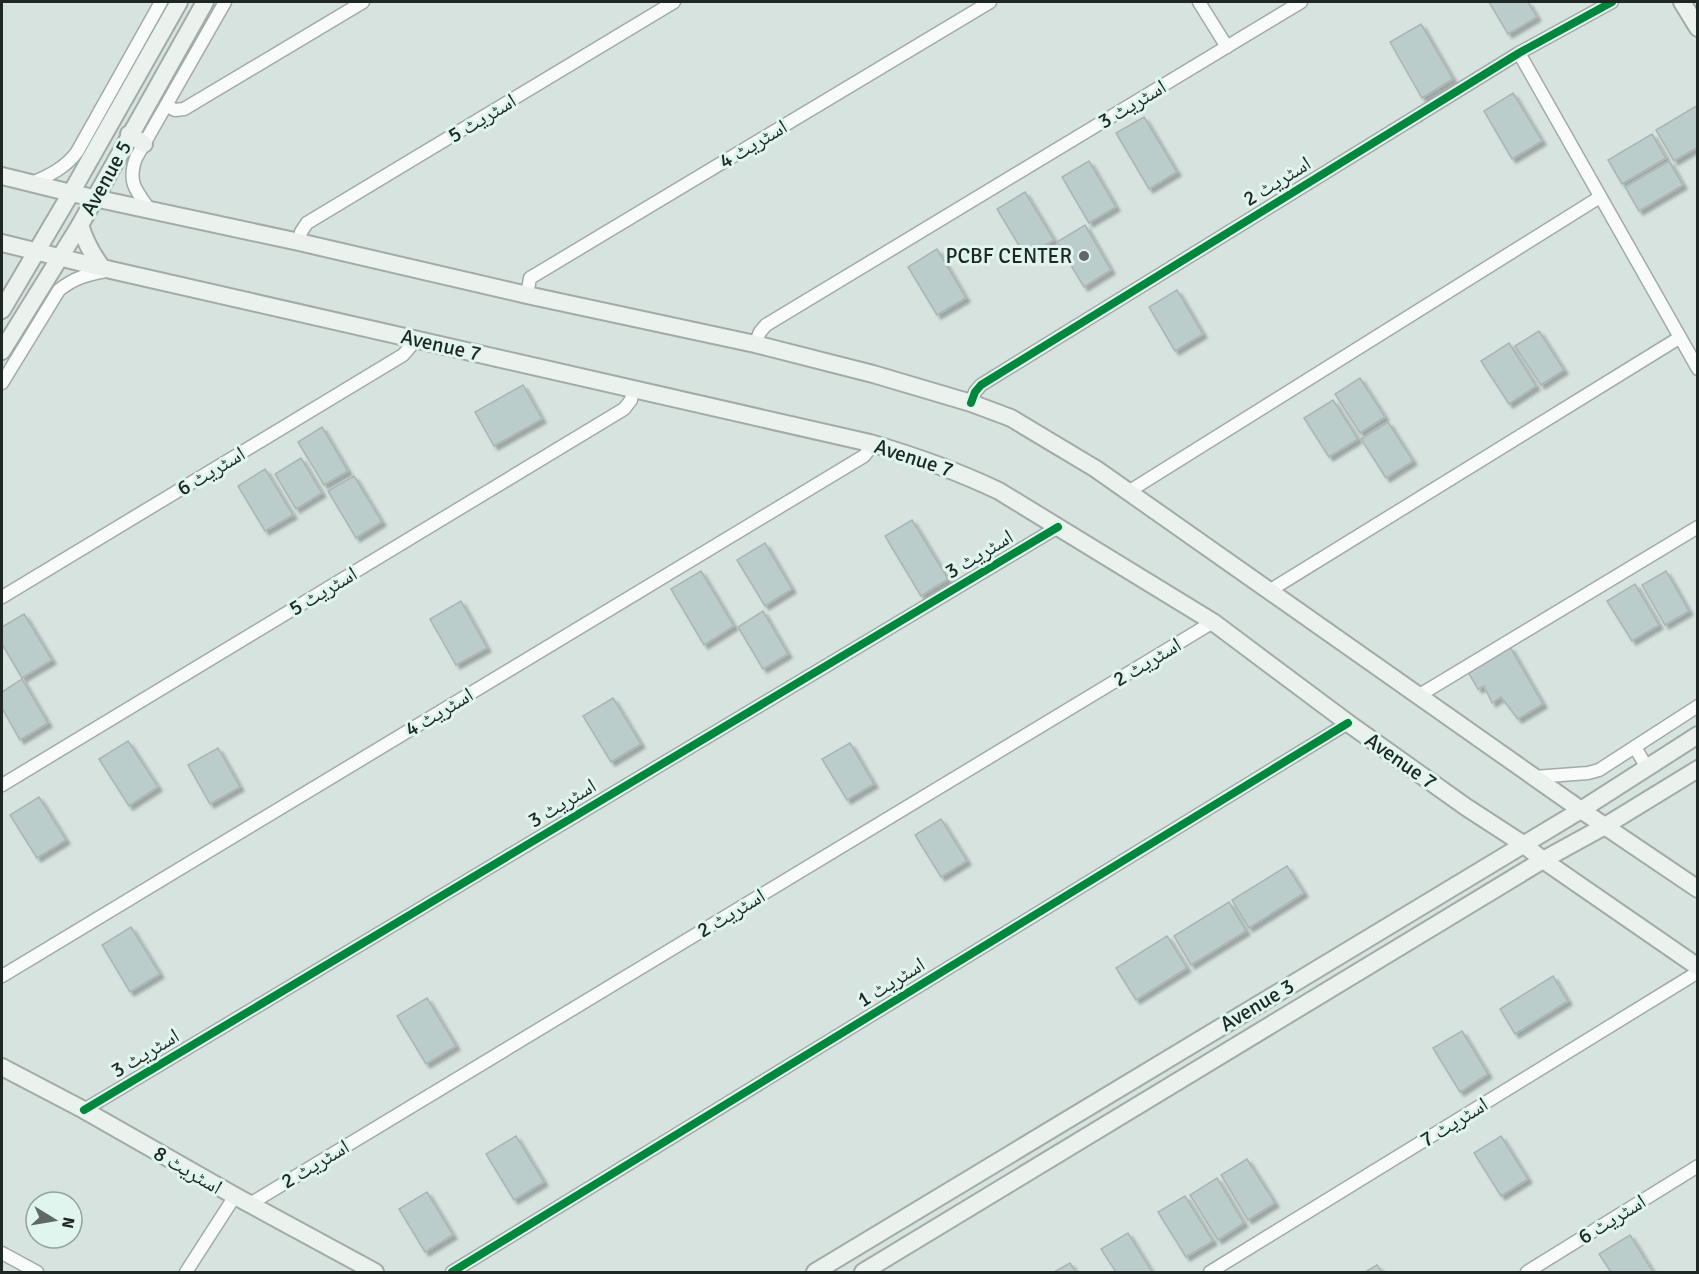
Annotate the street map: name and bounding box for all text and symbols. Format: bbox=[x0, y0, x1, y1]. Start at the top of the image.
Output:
street label: اسٹریٹ 3 bbox=[1093, 73, 1171, 135]
street label: اسٹریٹ 5 bbox=[443, 87, 521, 149]
street label: اسٹریٹ 4 bbox=[714, 113, 792, 175]
street label: Avenue 5 bbox=[75, 136, 137, 220]
street label: اسٹریٹ 2 bbox=[1238, 150, 1316, 212]
place label: PCBF CENTER bbox=[945, 243, 1072, 269]
marker: PCBF CENTER bbox=[1077, 249, 1091, 263]
street label: Avenue 7 bbox=[398, 323, 484, 367]
street label: Avenue 7 bbox=[871, 433, 957, 483]
street label: اسٹریٹ 6 bbox=[172, 440, 250, 502]
street label: اسٹریٹ 3 bbox=[940, 523, 1018, 585]
street label: اسٹریٹ 5 bbox=[284, 560, 362, 622]
street label: اسٹریٹ 2 bbox=[1108, 631, 1186, 693]
street label: اسٹریٹ 4 bbox=[400, 681, 478, 743]
street label: Avenue 7 bbox=[1360, 727, 1442, 795]
street label: اسٹریٹ 3 bbox=[523, 772, 601, 834]
street label: اسٹریٹ 2 bbox=[692, 882, 770, 944]
street label: اسٹریٹ 1 bbox=[852, 951, 930, 1013]
street label: Avenue 3 bbox=[1215, 973, 1299, 1037]
street label: اسٹریٹ 3 bbox=[106, 1022, 184, 1084]
street label: اسٹریٹ 7 bbox=[1415, 1091, 1493, 1153]
street label: اسٹریٹ 2 bbox=[276, 1133, 354, 1195]
street label: اسٹریٹ 8 bbox=[149, 1140, 227, 1200]
street label: اسٹریٹ 6 bbox=[1573, 1188, 1651, 1250]
north arrow bbox=[24, 1190, 84, 1250]
text: N bbox=[57, 1215, 79, 1230]

